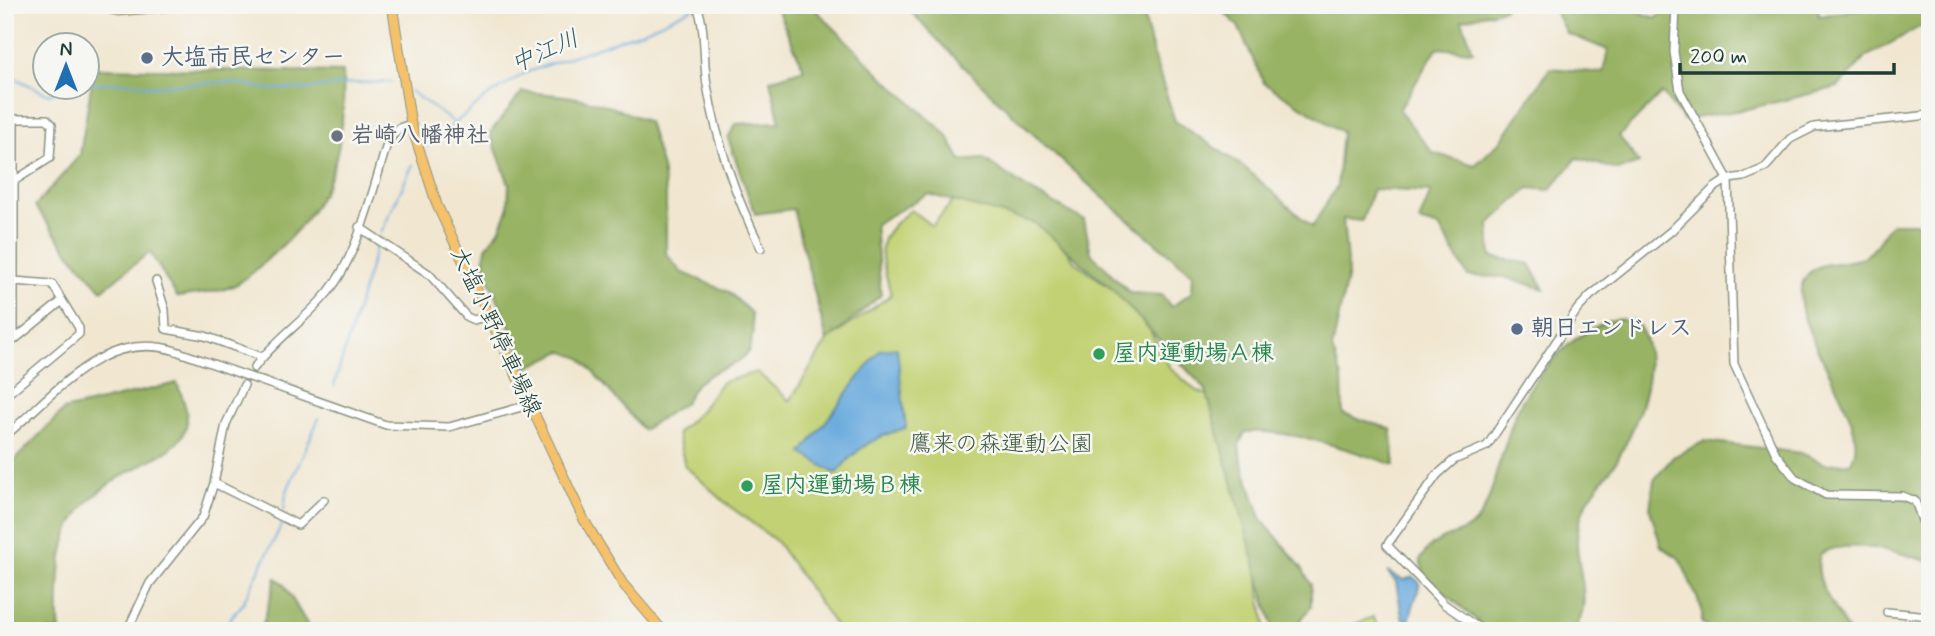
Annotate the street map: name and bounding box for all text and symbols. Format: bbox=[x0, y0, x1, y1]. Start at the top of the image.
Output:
water label: 中江川 bbox=[506, 24, 584, 80]
north arrow bbox=[32, 32, 102, 102]
scale bar bbox=[1680, 32, 1893, 76]
text: N bbox=[60, 38, 72, 63]
place label: 大塩市民センター bbox=[161, 43, 345, 73]
text: 200 m bbox=[1690, 43, 1747, 71]
marker: 大塩市民センター bbox=[139, 50, 155, 66]
place label: 岩崎八幡神社 bbox=[351, 121, 489, 151]
marker: 岩崎八幡神社 bbox=[329, 128, 345, 144]
street label: 大塩小野停車場線 bbox=[443, 242, 547, 422]
place label: 朝日エンドレス bbox=[1531, 314, 1692, 344]
marker: 朝日エンドレス bbox=[1509, 321, 1525, 337]
place label: 屋内運動場Ａ棟 bbox=[1113, 339, 1274, 369]
marker: 屋内運動場Ａ棟 bbox=[1091, 346, 1107, 362]
park label: 鷹来の森運動公園 bbox=[909, 430, 1093, 460]
place label: 屋内運動場Ｂ棟 bbox=[761, 471, 922, 501]
marker: 屋内運動場Ｂ棟 bbox=[739, 478, 755, 494]

